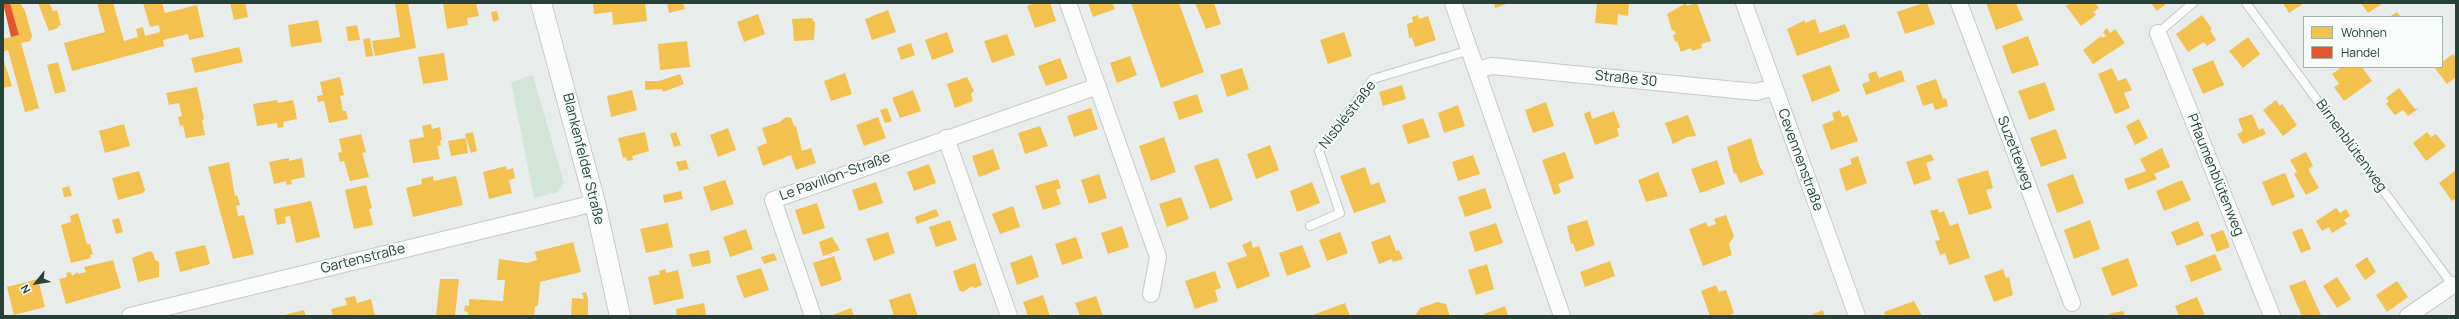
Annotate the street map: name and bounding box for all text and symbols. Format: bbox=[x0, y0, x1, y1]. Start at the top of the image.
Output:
legend bbox=[2303, 16, 2443, 68]
text: Wohnen bbox=[2341, 24, 2387, 41]
text: Handel bbox=[2341, 44, 2380, 61]
street label: Straße 30 bbox=[1594, 67, 1658, 91]
street label: Nisbléstraße bbox=[1316, 78, 1380, 152]
street label: Blankenfelder Straße bbox=[559, 92, 607, 226]
street label: Birnenblütenweg bbox=[2312, 97, 2390, 195]
street label: Cevennenstraße bbox=[1774, 107, 1826, 213]
street label: Pflaumenblütenweg bbox=[2183, 111, 2247, 239]
street label: Suzetteweg bbox=[1993, 114, 2037, 192]
street label: Le Pavillon-Straße bbox=[777, 149, 893, 205]
street label: Gartenstraße bbox=[319, 240, 407, 278]
north arrow bbox=[16, 263, 56, 303]
text: N bbox=[17, 282, 34, 296]

